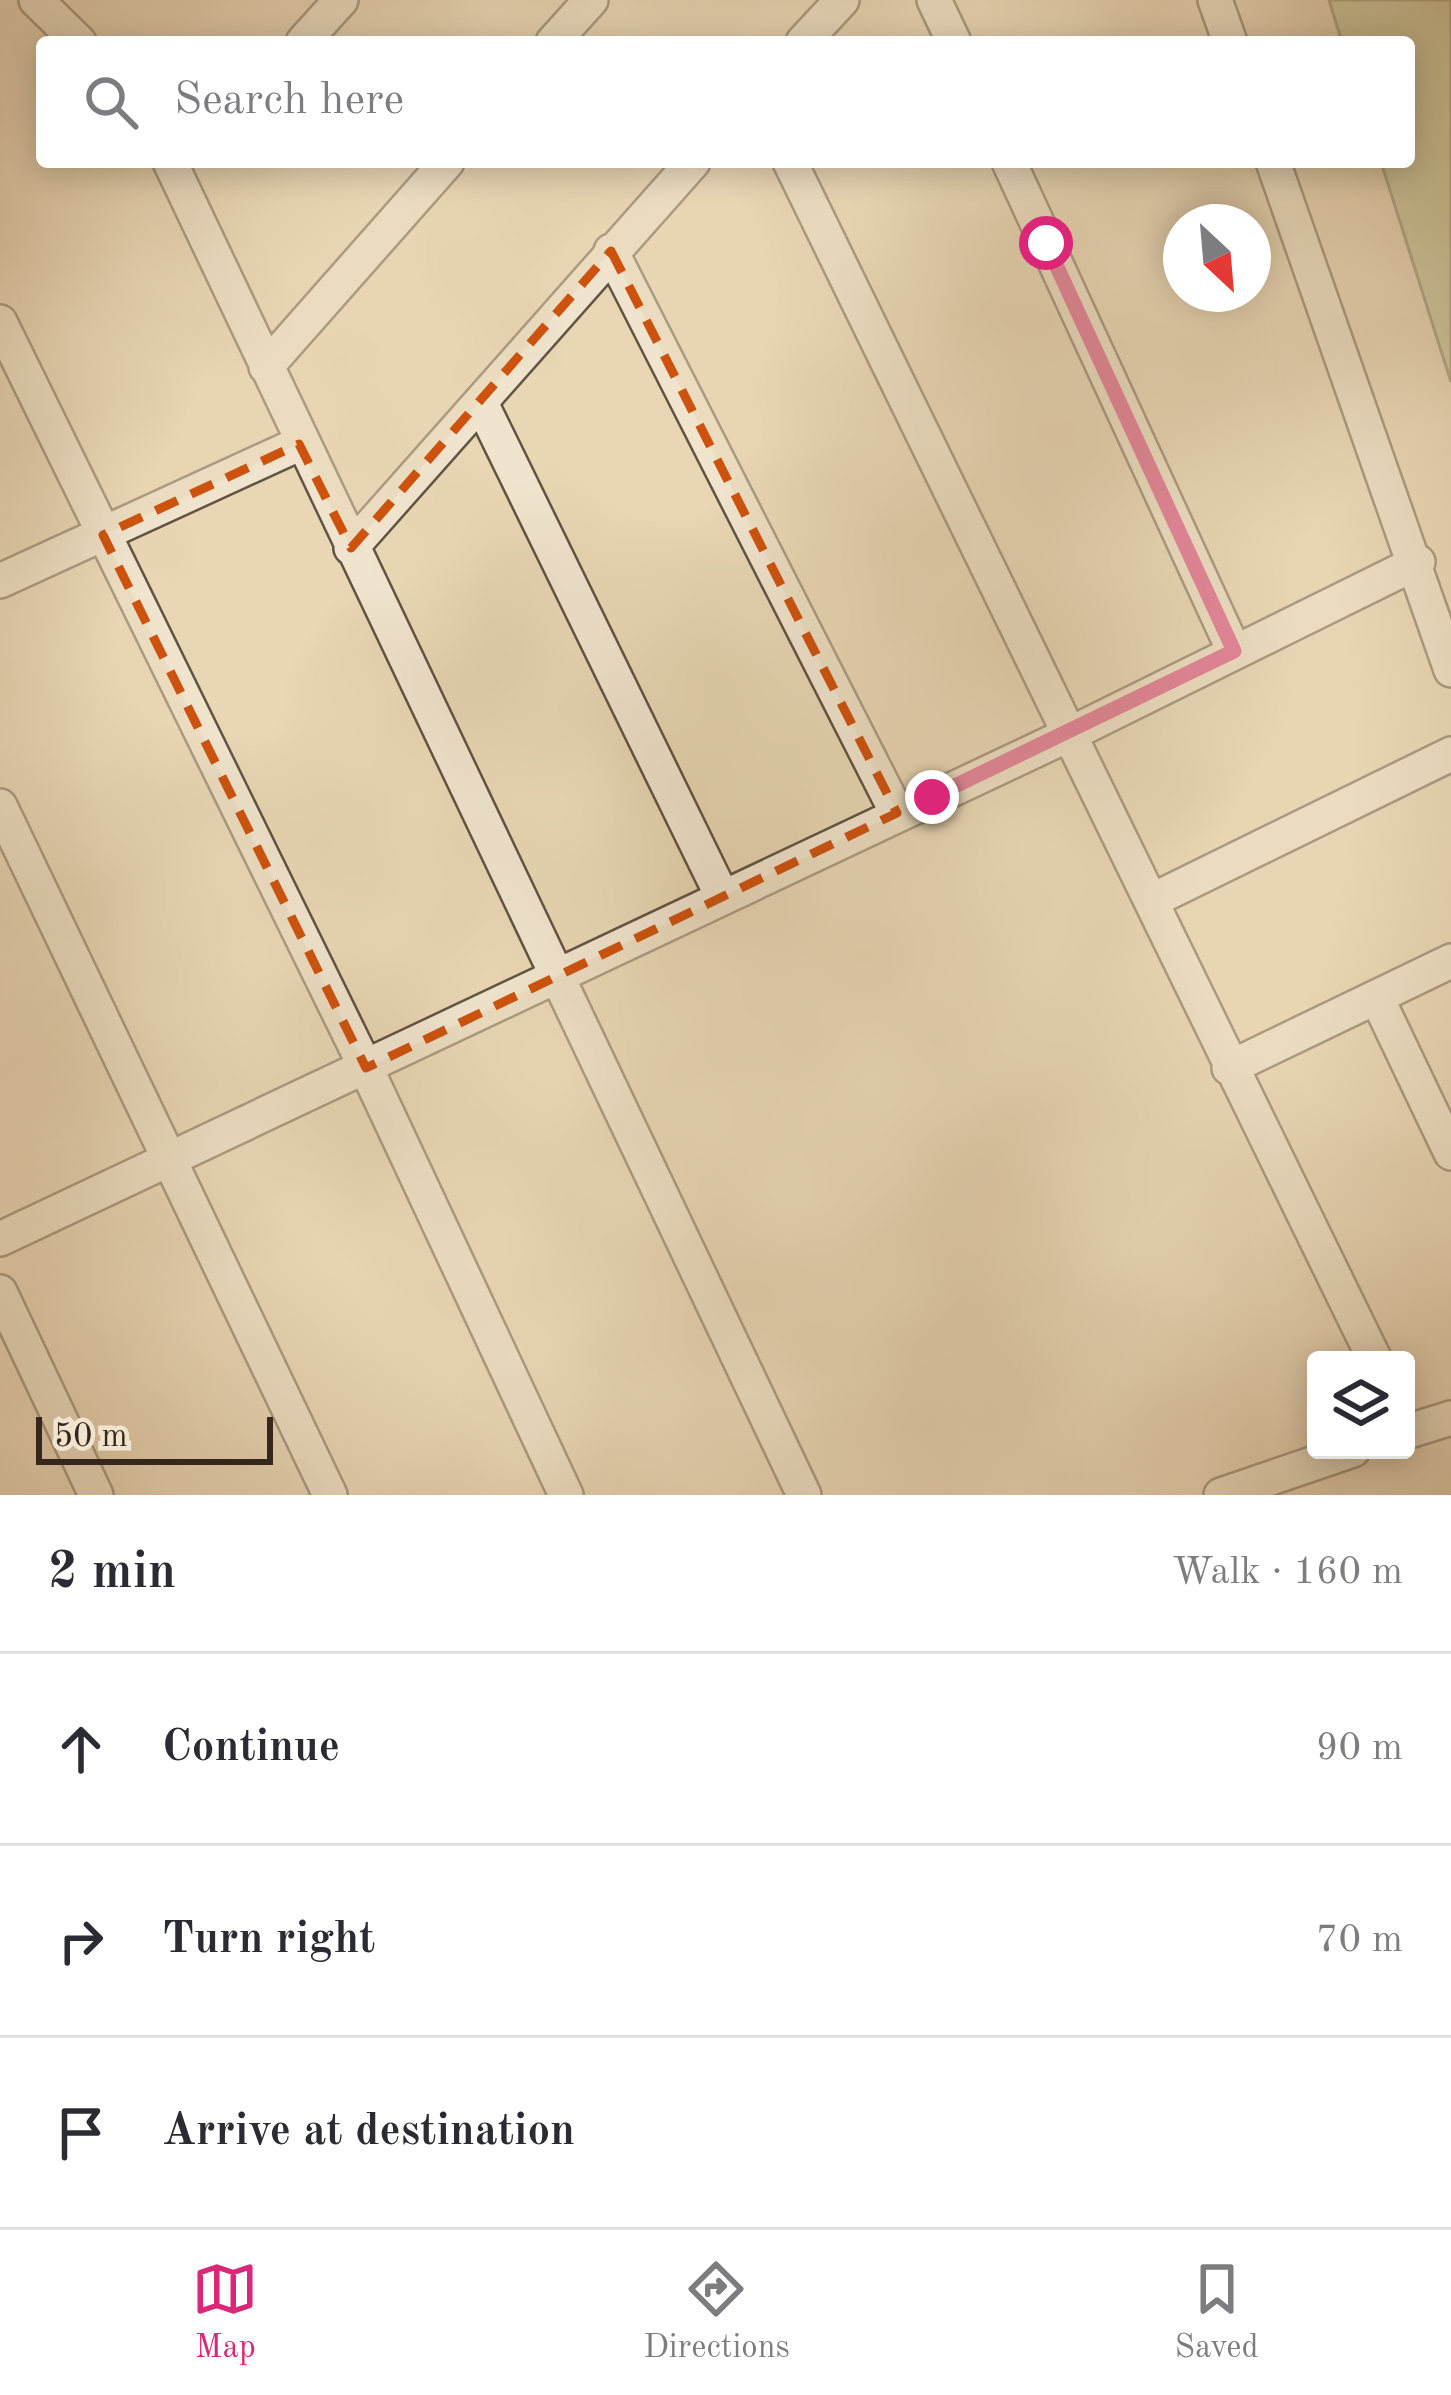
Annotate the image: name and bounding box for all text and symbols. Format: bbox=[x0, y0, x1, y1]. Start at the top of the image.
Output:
search box bbox=[36, 36, 1415, 168]
icon: search bbox=[78, 69, 144, 135]
text: Search here bbox=[174, 79, 404, 124]
north arrow bbox=[1163, 204, 1271, 312]
route start bbox=[1019, 216, 1073, 270]
route end bbox=[905, 770, 959, 824]
map controls bbox=[1307, 1351, 1415, 1459]
button: layers bbox=[1307, 1351, 1415, 1459]
scale bar bbox=[36, 1411, 273, 1464]
text: 50 m bbox=[54, 1421, 128, 1454]
text: 2 min bbox=[48, 1548, 176, 1599]
text: Walk · 160 m bbox=[1172, 1553, 1403, 1592]
icon: ahead bbox=[48, 1716, 114, 1782]
text: Continue bbox=[162, 1726, 340, 1771]
text: 90 m bbox=[1316, 1729, 1403, 1768]
icon: right bbox=[48, 1908, 114, 1974]
text: Turn right bbox=[162, 1918, 375, 1963]
text: 70 m bbox=[1316, 1921, 1403, 1960]
icon: arrive bbox=[48, 2100, 114, 2166]
text: Arrive at destination bbox=[162, 2110, 575, 2155]
tab: Map bbox=[192, 2256, 258, 2369]
tab: Directions bbox=[643, 2256, 790, 2369]
tab: Saved bbox=[1175, 2256, 1259, 2369]

